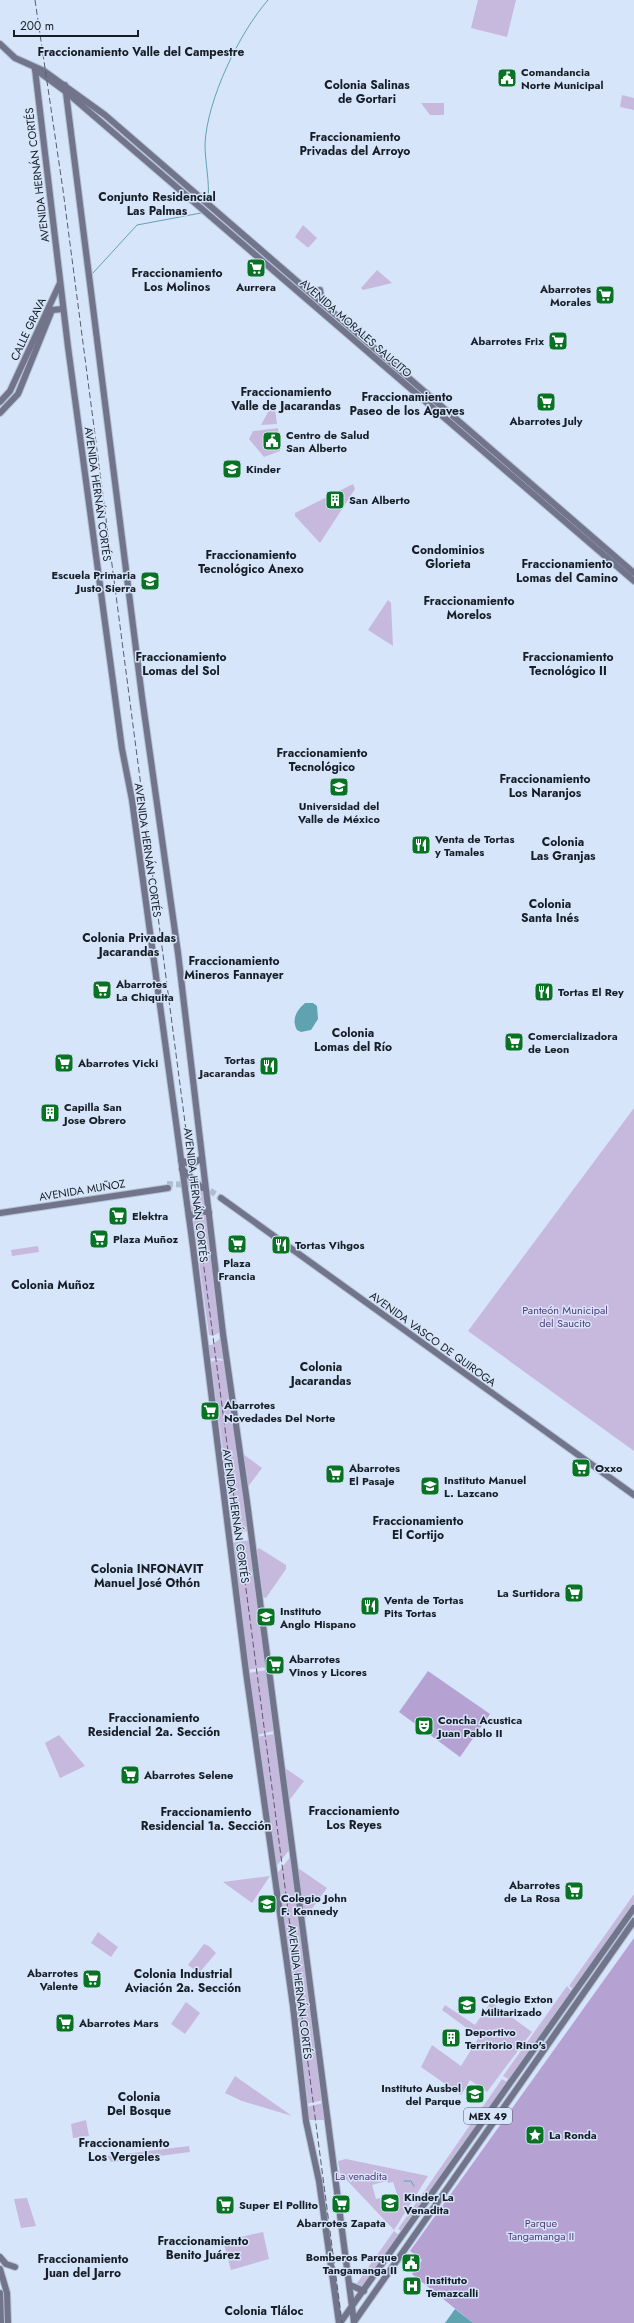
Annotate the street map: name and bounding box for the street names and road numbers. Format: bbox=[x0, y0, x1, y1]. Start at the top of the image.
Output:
street label: AVENIDA HERNÁN CORTÉS bbox=[21, 107, 53, 243]
street label: AVENIDA MORALES SAUCITO bbox=[297, 275, 416, 381]
street label: CALLE GRAVA bbox=[6, 294, 50, 363]
street label: AVENIDA HERNÁN CORTÉS bbox=[81, 426, 115, 562]
street label: AVENIDA HERNÁN CORTÉS bbox=[131, 782, 165, 918]
street label: AVENIDA HERNÁN CORTÉS bbox=[180, 1127, 212, 1263]
street label: AVENIDA MUÑOZ bbox=[38, 1175, 126, 1205]
street label: AVENIDA VASCO DE QUIROGA bbox=[366, 1288, 500, 1391]
street label: AVENIDA HERNÁN CORTÉS bbox=[219, 1448, 253, 1584]
street label: AVENIDA HERNÁN CORTÉS bbox=[284, 1924, 316, 2060]
road number: MEX 49 bbox=[464, 2108, 512, 2124]

